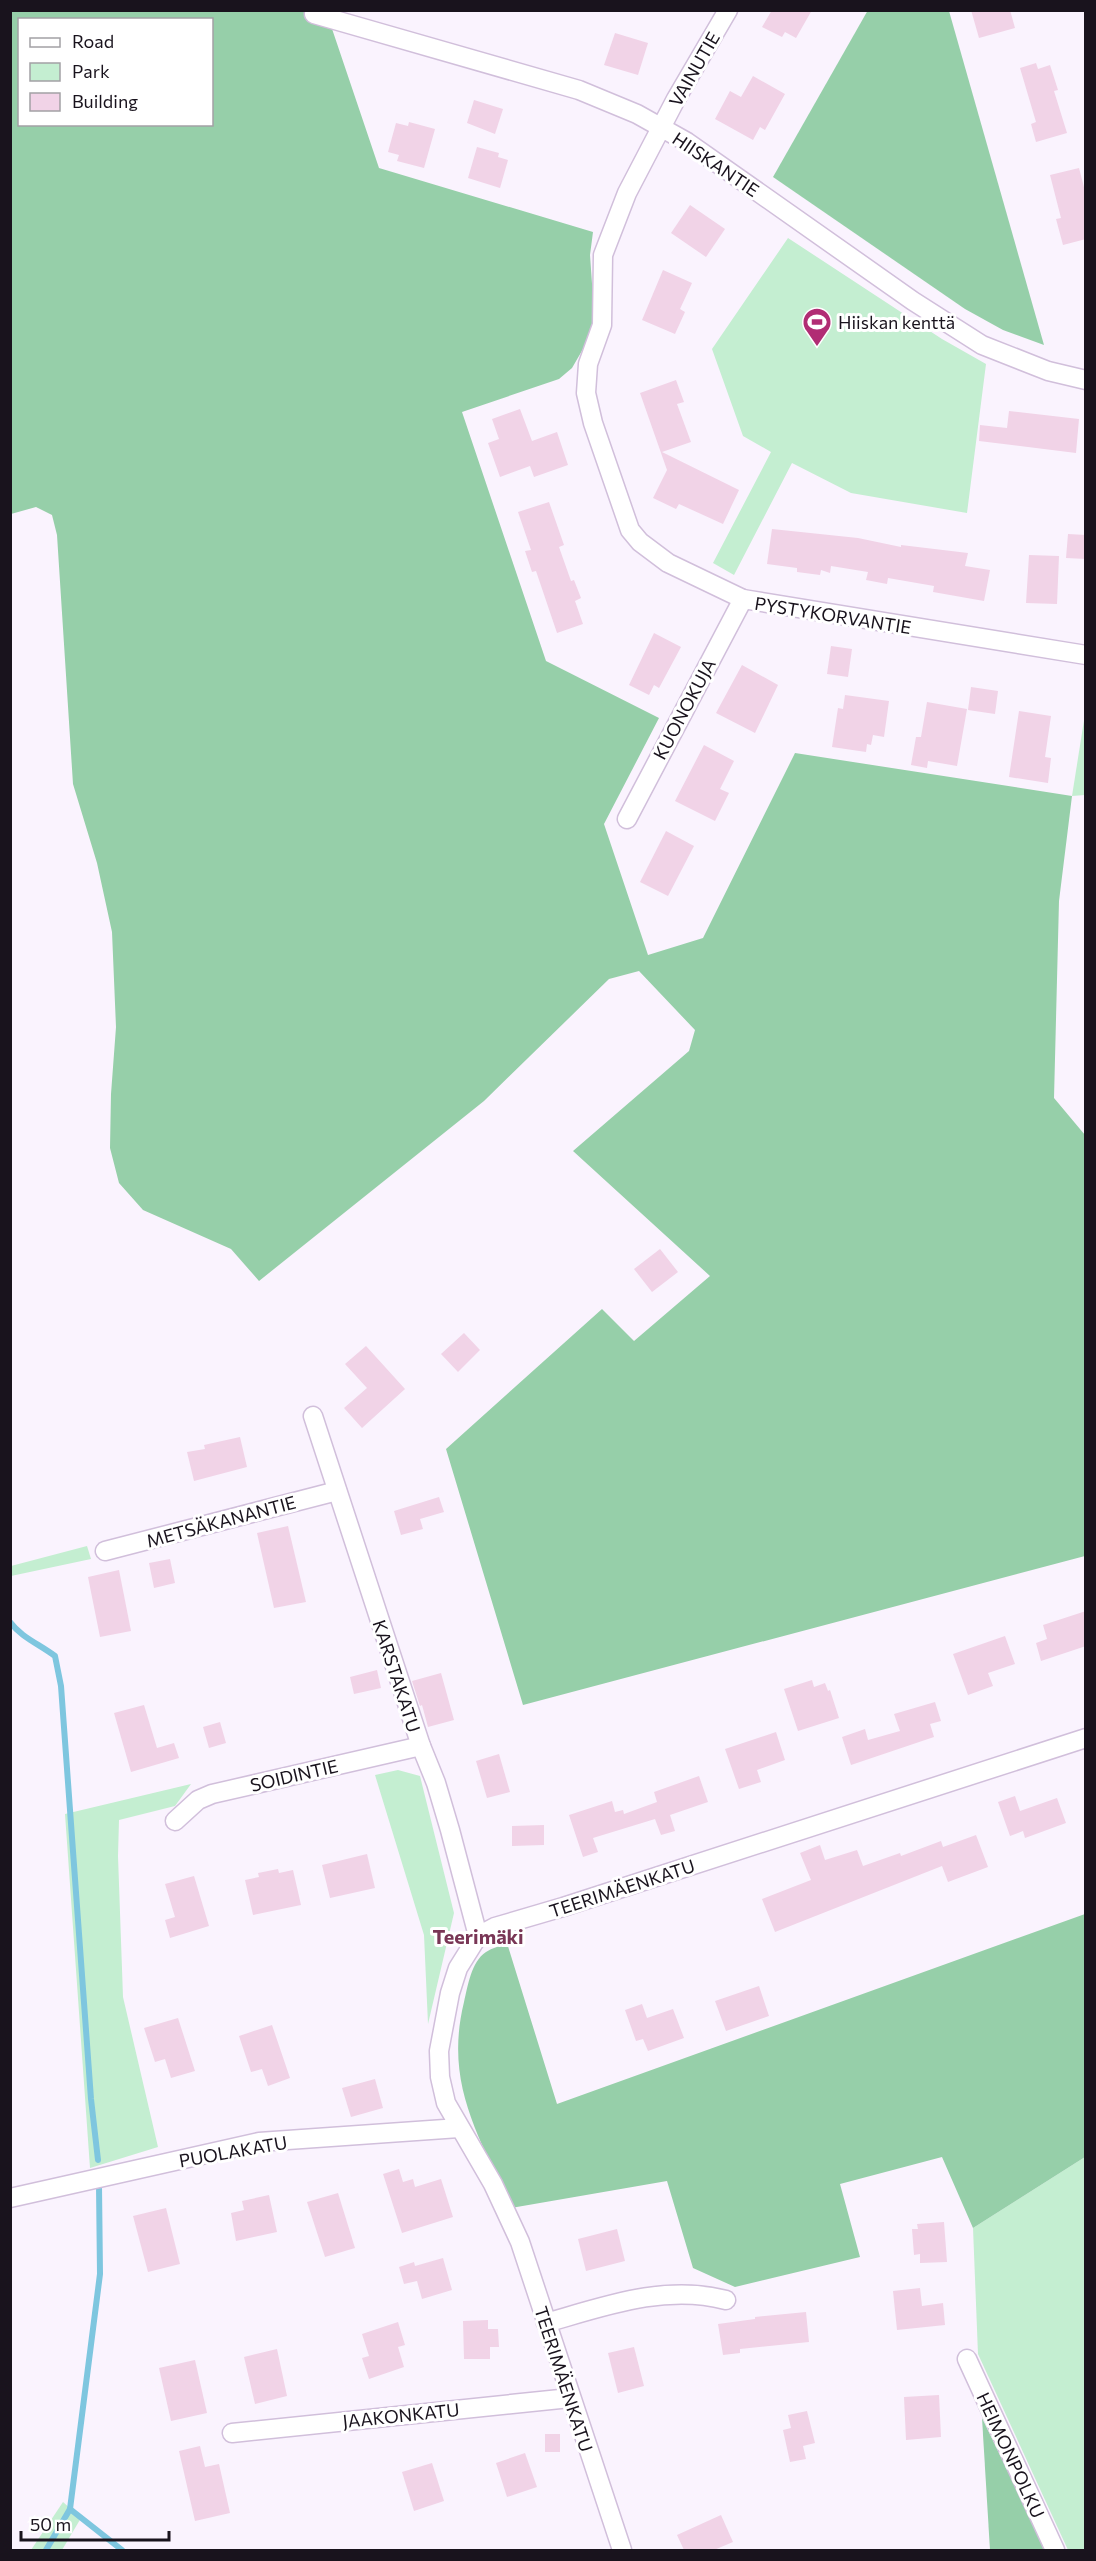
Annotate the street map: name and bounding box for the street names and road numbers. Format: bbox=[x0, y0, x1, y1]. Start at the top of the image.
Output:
street label: VAINUTIE bbox=[664, 28, 724, 110]
street label: HIISKANTIE bbox=[669, 127, 763, 201]
street label: PYSTYKORVANTIE bbox=[753, 592, 913, 638]
street label: KUONOKUJA bbox=[648, 655, 720, 763]
street label: METSÄKANANTIE bbox=[144, 1490, 298, 1552]
street label: KARSTAKATU bbox=[368, 1617, 426, 1735]
street label: SOIDINTIE bbox=[248, 1754, 340, 1796]
street label: TEERIMÄENKATU bbox=[547, 1854, 697, 1922]
street label: PUOLAKATU bbox=[177, 2131, 289, 2171]
street label: TEERIMÄENKATU bbox=[530, 2304, 598, 2454]
street label: HEIMONPOLKU bbox=[972, 2389, 1050, 2521]
street label: JAAKONKATU bbox=[341, 2398, 461, 2432]

